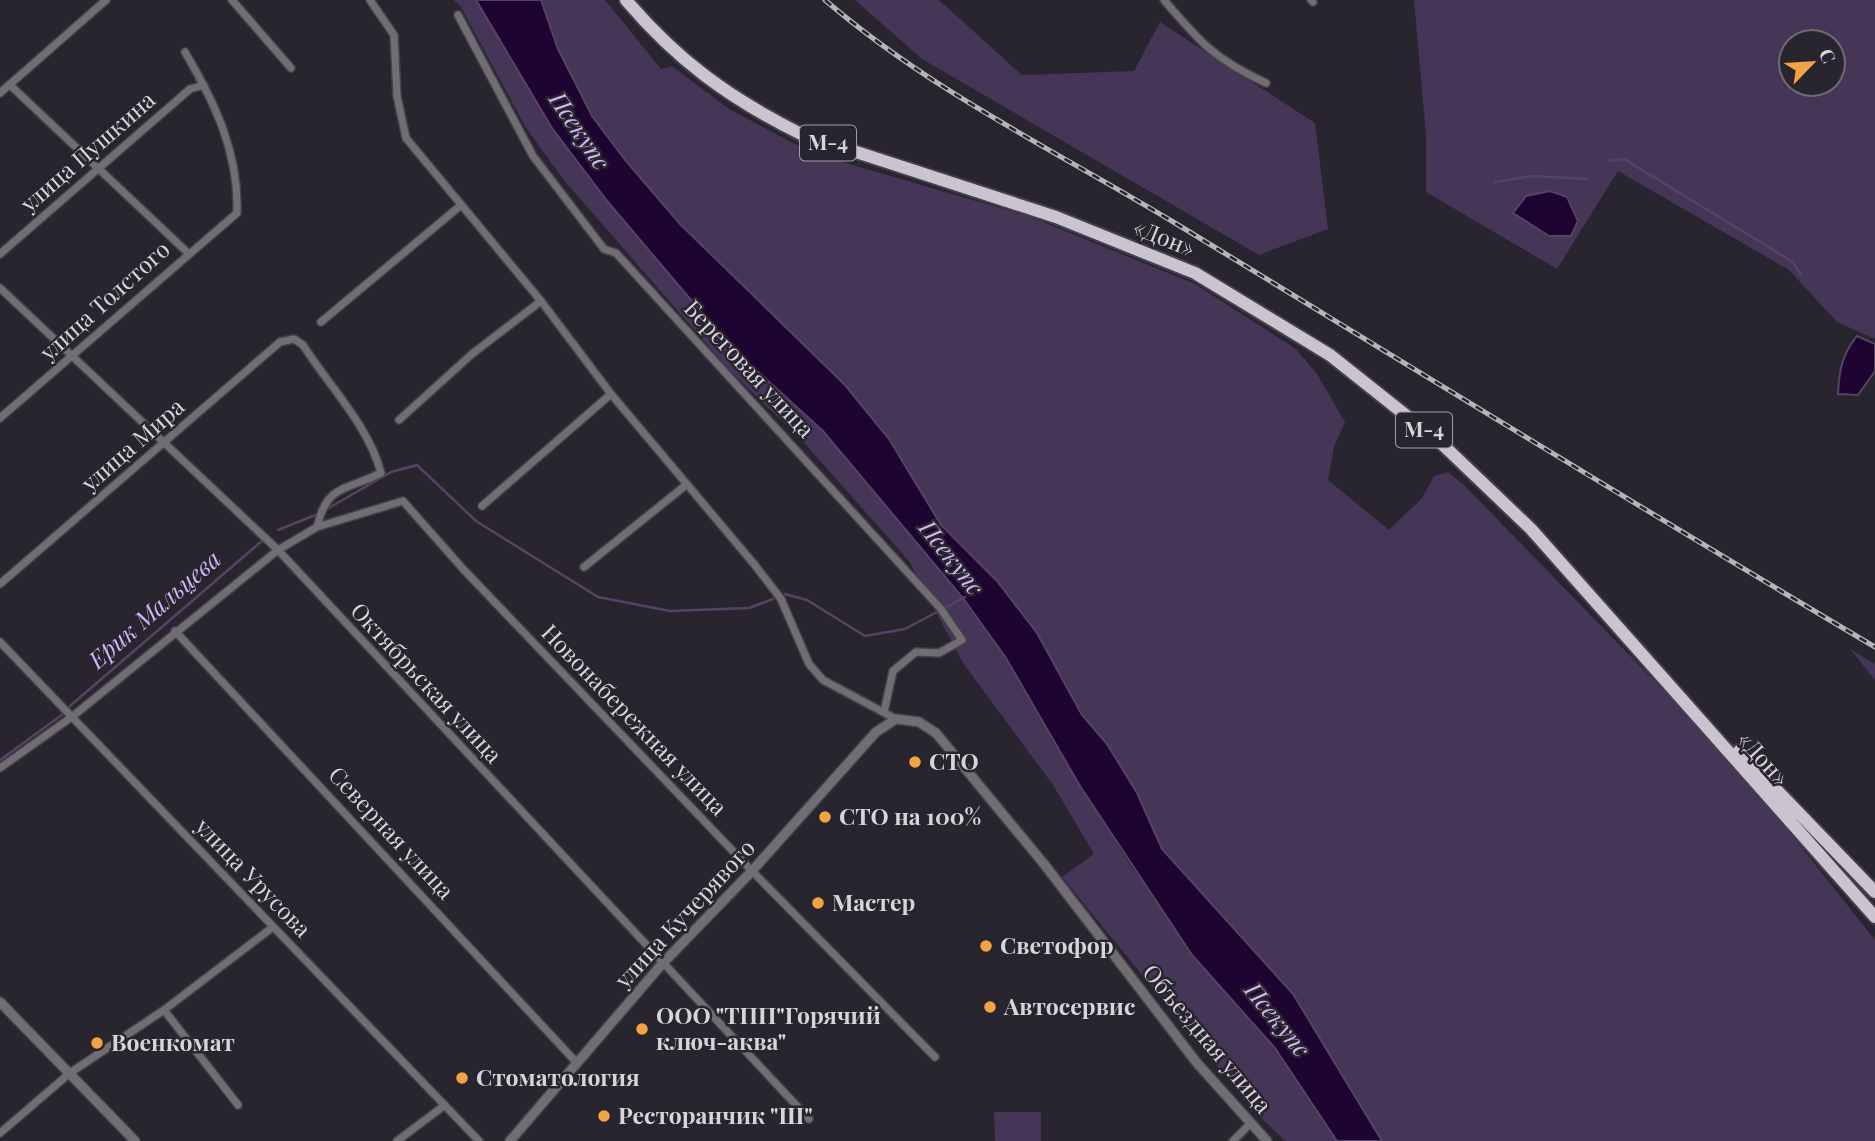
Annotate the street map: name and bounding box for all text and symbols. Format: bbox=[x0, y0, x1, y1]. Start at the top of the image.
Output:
north arrow bbox=[1777, 28, 1847, 98]
text: С bbox=[1814, 44, 1843, 67]
street label: улица Пушкина bbox=[12, 83, 161, 219]
water label: Псекупс bbox=[542, 84, 619, 176]
road number: М-4 bbox=[800, 125, 856, 160]
street label: «Дон» bbox=[1129, 210, 1200, 263]
street label: улица Толстого bbox=[32, 233, 176, 367]
street label: Береговая улица bbox=[678, 292, 822, 444]
street label: улица Мира bbox=[73, 390, 191, 498]
road number: М-4 bbox=[1396, 412, 1452, 448]
water label: Псекупс bbox=[912, 512, 993, 602]
water label: Ерик Мальцева bbox=[80, 542, 227, 675]
street label: Октябрьская улица bbox=[345, 595, 510, 769]
street label: Новонабережная улица bbox=[535, 617, 735, 822]
street label: «Дон» bbox=[1731, 724, 1797, 792]
place label: СТО bbox=[929, 745, 979, 776]
marker: СТО bbox=[907, 754, 923, 770]
street label: Северная улица bbox=[323, 759, 462, 905]
place label: СТО на 100% bbox=[839, 800, 981, 831]
marker: СТО на 100% bbox=[817, 809, 833, 825]
street label: улица Урусова bbox=[189, 810, 319, 944]
street label: улица Кучерявого bbox=[606, 832, 761, 995]
place label: Мастер bbox=[832, 886, 915, 917]
marker: Мастер bbox=[810, 895, 826, 911]
place label: Светофор bbox=[1000, 929, 1114, 960]
marker: Светофор bbox=[978, 938, 994, 954]
street label: Объездная улица bbox=[1137, 957, 1280, 1119]
water label: Псекупс bbox=[1238, 974, 1319, 1063]
place label: Автосервис bbox=[1003, 990, 1135, 1021]
place label: ООО "ТПП"Горячий ключ-аква" bbox=[656, 999, 881, 1056]
marker: Автосервис bbox=[982, 999, 998, 1015]
marker: ООО "ТПП"Горячий ключ-аква" bbox=[634, 1021, 650, 1037]
place label: Военкомат bbox=[111, 1026, 235, 1057]
marker: Военкомат bbox=[89, 1035, 105, 1051]
place label: Стоматология bbox=[476, 1061, 640, 1092]
marker: Стоматология bbox=[454, 1070, 470, 1086]
place label: Ресторанчик "Ш" bbox=[618, 1099, 813, 1130]
marker: Ресторанчик "Ш" bbox=[596, 1108, 612, 1124]

